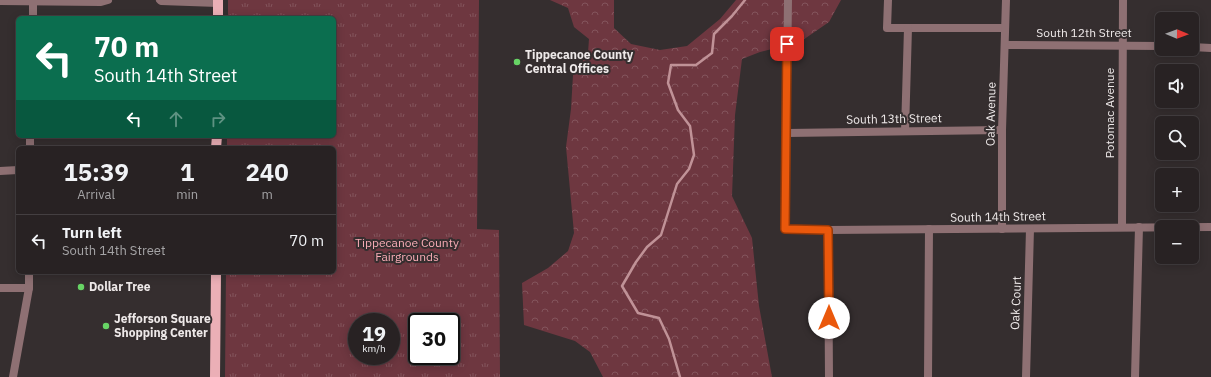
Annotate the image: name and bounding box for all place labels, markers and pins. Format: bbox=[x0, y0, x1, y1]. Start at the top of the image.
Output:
pin bbox=[770, 27, 804, 61]
place label: Tippecanoe County Central Offices bbox=[525, 47, 634, 76]
marker: Tippecanoe County Central Offices bbox=[512, 57, 522, 67]
place label: Dollar Tree bbox=[89, 279, 151, 294]
marker: Dollar Tree bbox=[76, 282, 86, 292]
place label: Jefforson Square Shopping Center bbox=[114, 311, 211, 340]
marker: Jefforson Square Shopping Center bbox=[101, 321, 111, 331]

